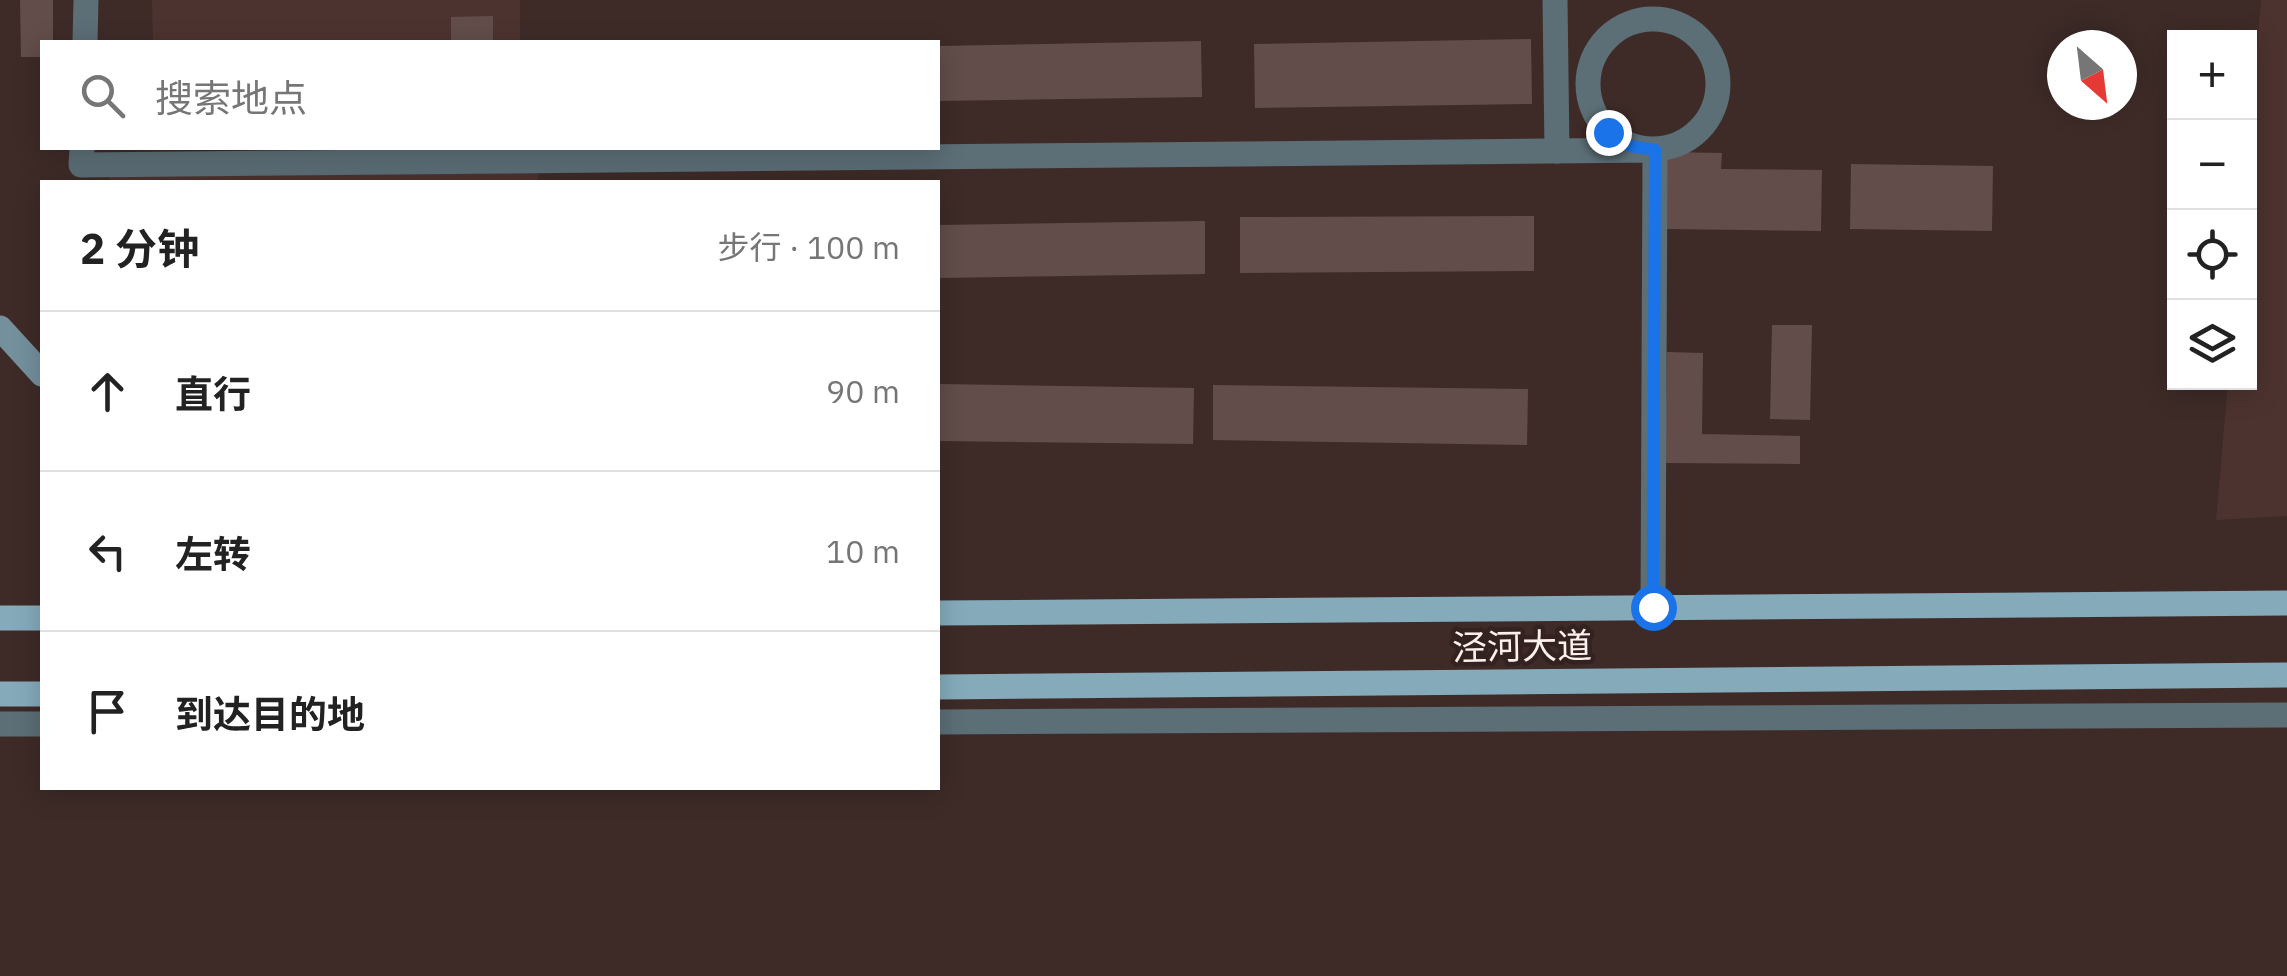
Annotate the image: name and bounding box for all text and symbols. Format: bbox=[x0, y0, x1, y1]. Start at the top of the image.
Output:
north arrow bbox=[2047, 30, 2137, 120]
map controls bbox=[2167, 30, 2257, 390]
button: + bbox=[2167, 30, 2257, 120]
search box bbox=[40, 40, 940, 150]
icon: search bbox=[75, 68, 130, 123]
text: 搜索地点 bbox=[155, 73, 307, 122]
route end bbox=[1586, 110, 1632, 156]
button: − bbox=[2167, 120, 2257, 210]
button: locate bbox=[2167, 210, 2257, 300]
text: 2 分钟 bbox=[80, 221, 199, 276]
text: 步行 · 100 m bbox=[717, 226, 900, 268]
button: layers bbox=[2167, 300, 2257, 390]
icon: ahead bbox=[80, 364, 135, 419]
text: 直行 bbox=[175, 369, 251, 418]
text: 90 m bbox=[826, 370, 900, 412]
icon: left bbox=[80, 524, 135, 579]
text: 左转 bbox=[175, 529, 251, 578]
text: 10 m bbox=[826, 530, 900, 572]
route start bbox=[1631, 585, 1677, 631]
street label: 泾河大道 bbox=[1452, 622, 1592, 670]
icon: arrive bbox=[80, 684, 135, 739]
text: 到达目的地 bbox=[175, 689, 365, 738]

